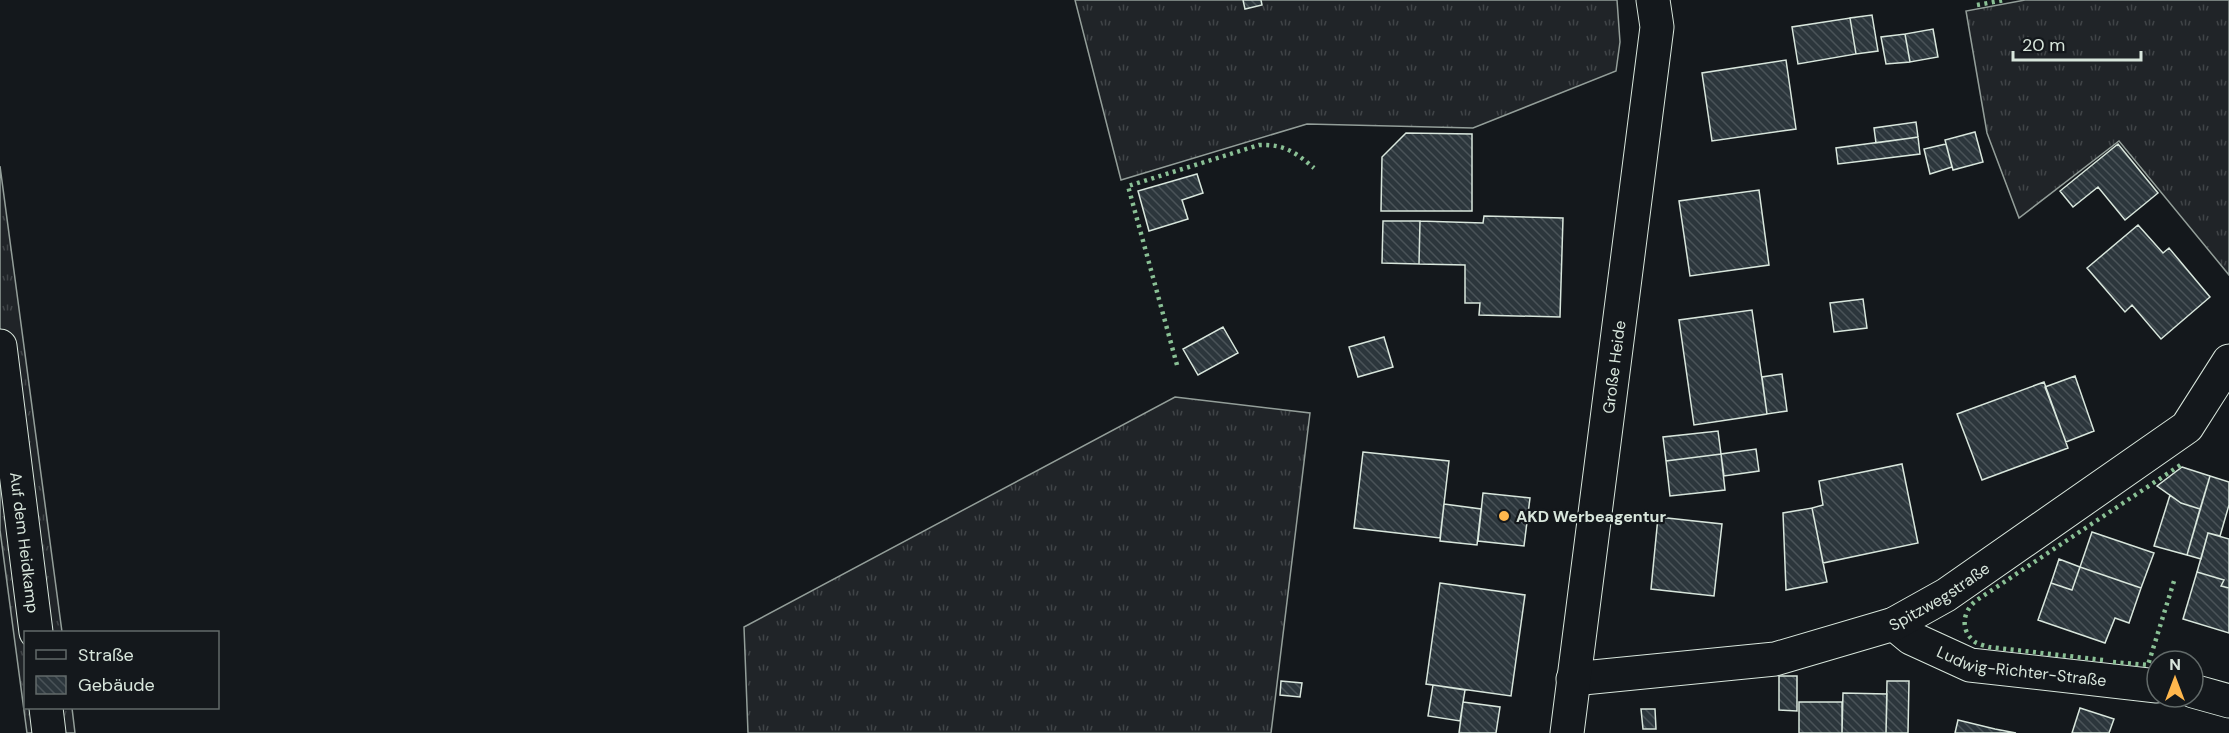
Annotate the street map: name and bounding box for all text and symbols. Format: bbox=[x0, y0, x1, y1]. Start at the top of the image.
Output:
scale bar bbox=[2013, 24, 2140, 62]
text: 20 m bbox=[2022, 33, 2065, 57]
street label: Große Heide bbox=[1597, 319, 1630, 415]
street label: Auf dem Heidkamp bbox=[5, 471, 44, 614]
place label: AKD Werbeagentur bbox=[1516, 506, 1666, 527]
marker: AKD Werbeagentur bbox=[1497, 509, 1511, 523]
street label: Spitzwegstraße bbox=[1885, 557, 1994, 635]
legend bbox=[24, 631, 219, 709]
street label: Ludwig-Richter-Straße bbox=[1934, 641, 2108, 691]
text: Straße bbox=[78, 643, 134, 667]
north arrow bbox=[2145, 649, 2205, 709]
text: N bbox=[2169, 654, 2181, 675]
text: Gebäude bbox=[78, 673, 155, 697]

